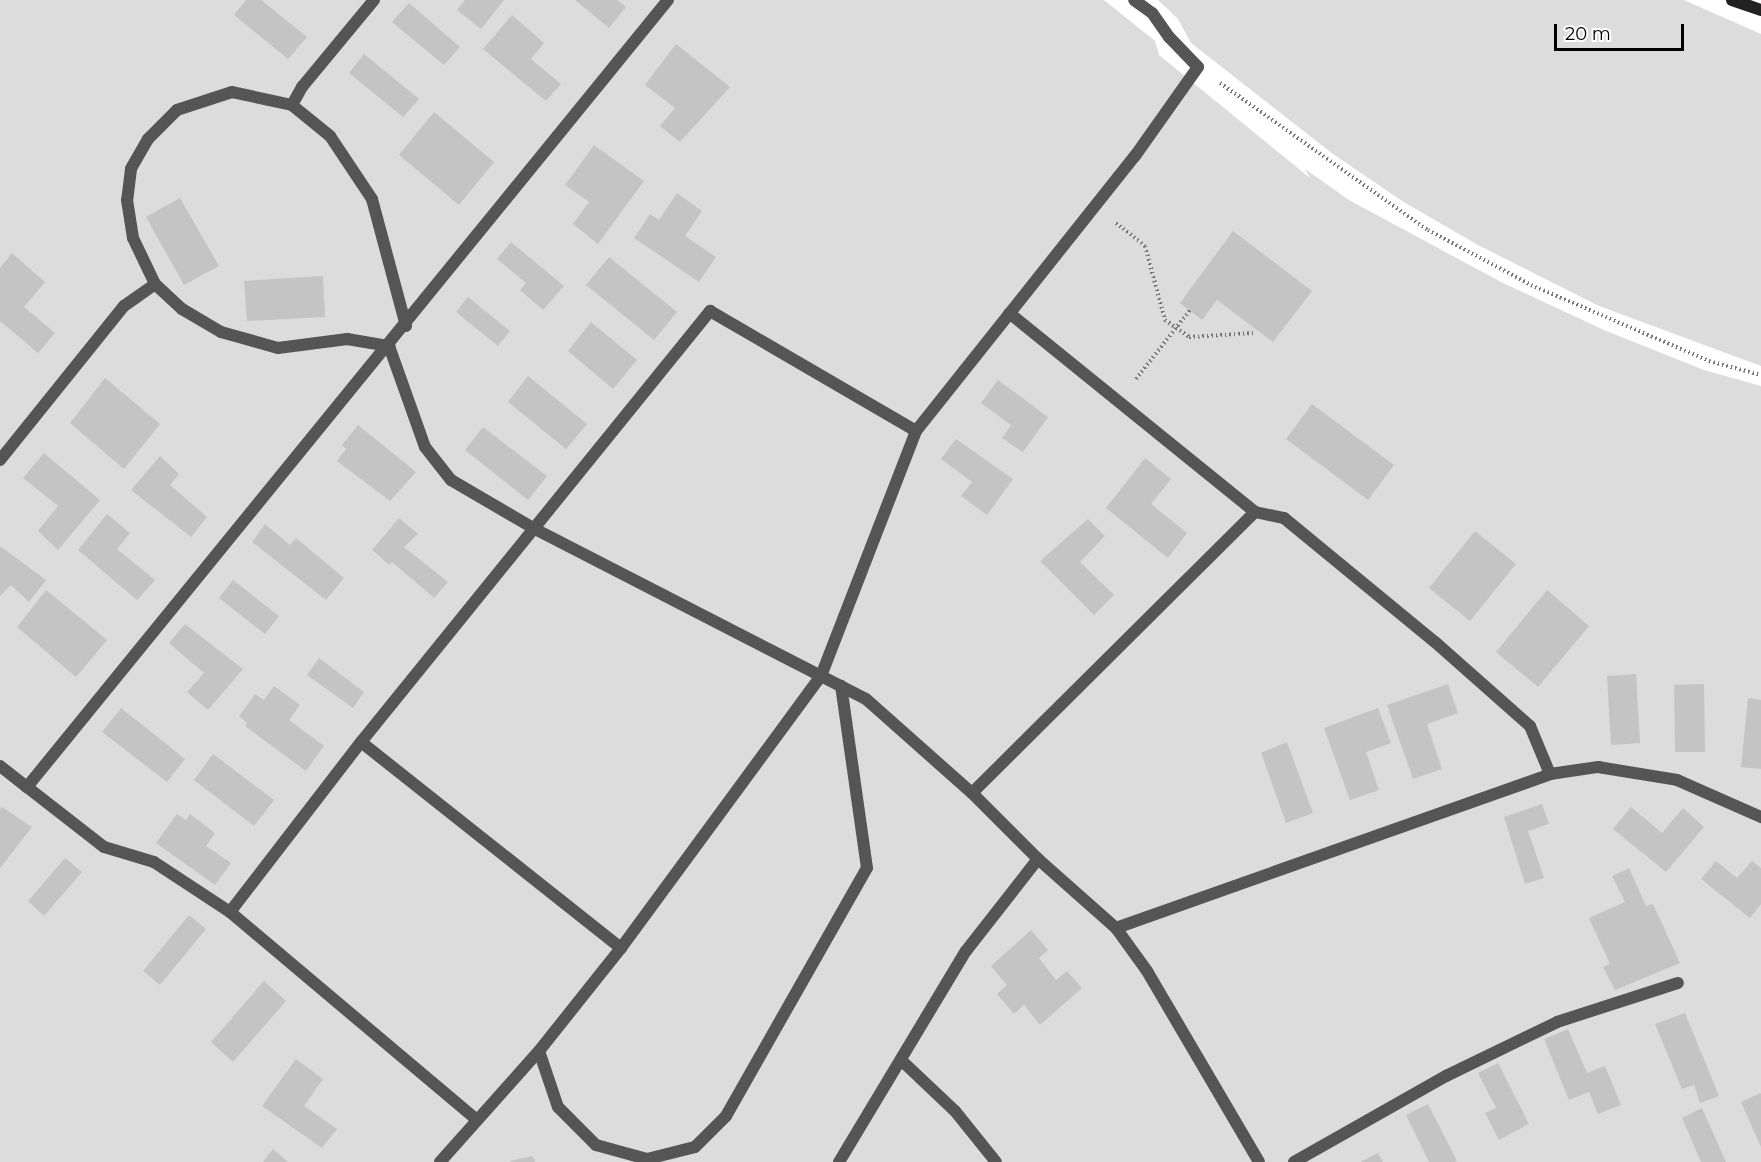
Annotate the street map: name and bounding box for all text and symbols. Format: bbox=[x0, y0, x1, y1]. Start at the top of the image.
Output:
scale bar bbox=[1557, 12, 1688, 50]
text: 20 m bbox=[1565, 23, 1611, 45]

